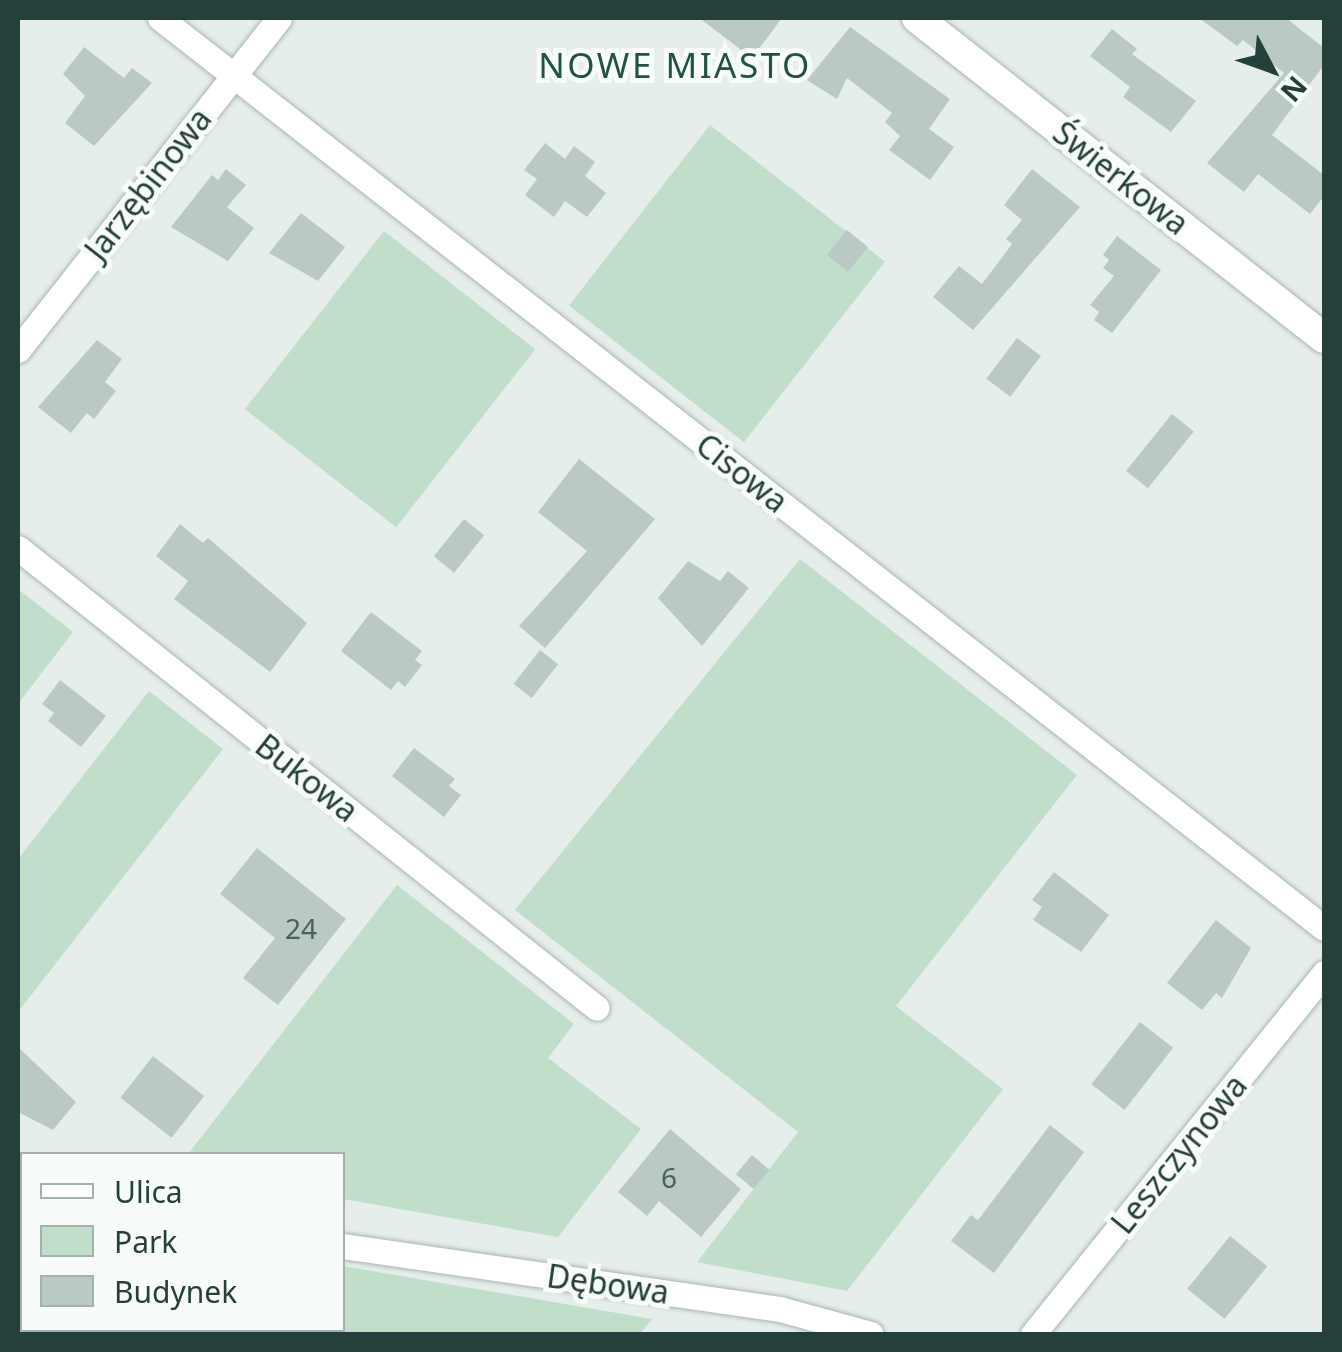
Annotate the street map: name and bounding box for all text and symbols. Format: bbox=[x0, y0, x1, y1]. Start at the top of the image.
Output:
north arrow bbox=[1222, 20, 1322, 120]
district label: NOWE MIASTO bbox=[538, 44, 812, 86]
text: N bbox=[1273, 69, 1316, 111]
street label: Jarzębinowa bbox=[77, 100, 219, 268]
street label: Świerkowa bbox=[1046, 113, 1196, 243]
street label: Cisowa bbox=[689, 425, 795, 521]
street label: Bukowa bbox=[248, 726, 366, 830]
house number: 24 bbox=[285, 911, 317, 945]
street label: Leszczynowa bbox=[1103, 1067, 1255, 1241]
legend bbox=[20, 1152, 345, 1332]
house number: 6 bbox=[661, 1160, 677, 1194]
text: Ulica bbox=[114, 1171, 183, 1212]
text: Park bbox=[114, 1221, 177, 1262]
street label: Dębowa bbox=[544, 1256, 672, 1312]
text: Budynek bbox=[114, 1271, 237, 1312]

